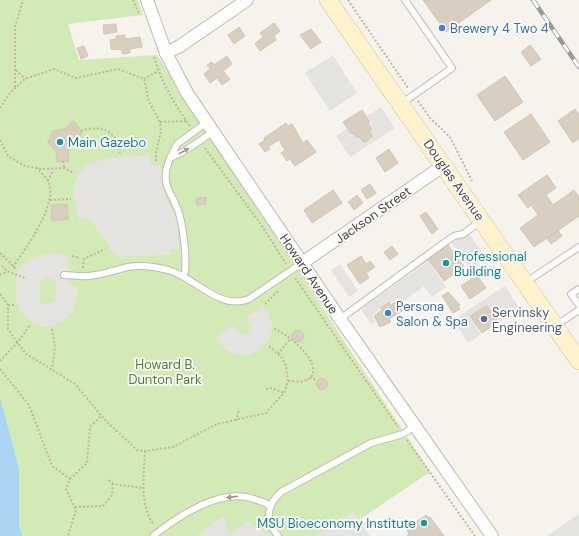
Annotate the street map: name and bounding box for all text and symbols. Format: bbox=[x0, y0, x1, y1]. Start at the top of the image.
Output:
place label: Brewery 4 Two 4 bbox=[450, 20, 549, 37]
marker: Brewery 4 Two 4 bbox=[437, 23, 447, 33]
place label: Main Gazebo bbox=[68, 134, 146, 151]
street label: Douglas Avenue bbox=[420, 136, 488, 224]
marker: Main Gazebo bbox=[55, 137, 65, 147]
one-way arrow bbox=[178, 148, 190, 155]
street label: Jackson Street bbox=[332, 182, 414, 248]
street label: Howard Avenue bbox=[276, 231, 342, 317]
place label: Professional Building bbox=[454, 248, 527, 280]
marker: Professional Building bbox=[441, 258, 451, 268]
place label: Persona Salon & Spa bbox=[396, 298, 468, 330]
place label: Servinsky Engineering bbox=[492, 304, 562, 336]
marker: Persona Salon & Spa bbox=[383, 308, 393, 318]
marker: Servinsky Engineering bbox=[479, 314, 489, 324]
park label: Howard B. Dunton Park bbox=[128, 356, 202, 388]
one-way arrow bbox=[226, 494, 238, 500]
place label: MSU Bioeconomy Institute bbox=[257, 515, 416, 532]
marker: MSU Bioeconomy Institute bbox=[419, 518, 429, 528]

